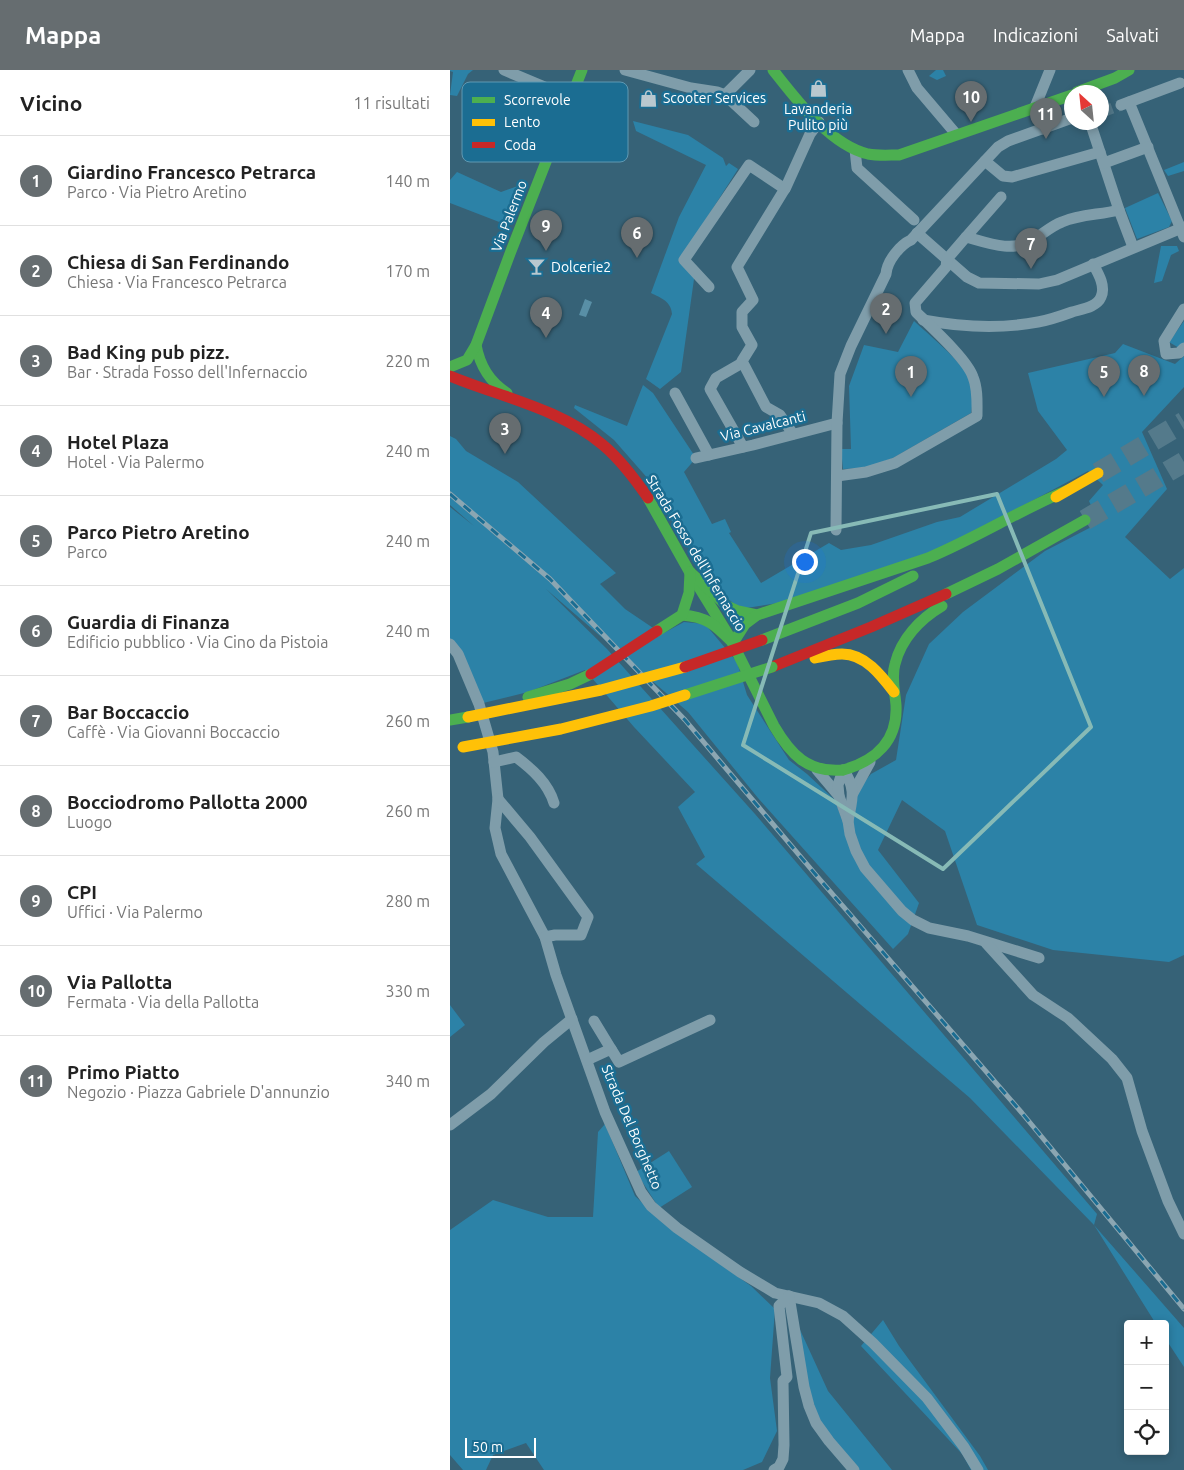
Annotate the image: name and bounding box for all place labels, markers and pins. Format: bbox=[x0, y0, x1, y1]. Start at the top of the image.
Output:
shop icon: Lavanderia Pulito più bbox=[808, 79, 828, 99]
pin: 10 bbox=[955, 81, 987, 122]
shop icon: Scooter Services bbox=[639, 88, 659, 108]
place label: Scooter Services bbox=[663, 90, 766, 106]
pin: 11 bbox=[1030, 98, 1062, 139]
place label: Lavanderia Pulito più bbox=[784, 101, 852, 133]
pin: 9 bbox=[530, 210, 562, 251]
pin: 6 bbox=[621, 217, 653, 258]
pin: 7 bbox=[1015, 228, 1047, 269]
bar icon: Dolcerie2 bbox=[527, 257, 547, 277]
place label: Dolcerie2 bbox=[551, 259, 611, 275]
pin: 2 bbox=[870, 293, 902, 334]
pin: 4 bbox=[530, 297, 562, 338]
pin: 8 bbox=[1128, 355, 1160, 396]
pin: 1 bbox=[895, 356, 927, 397]
pin: 5 bbox=[1088, 356, 1120, 397]
pin: 3 bbox=[489, 413, 521, 454]

